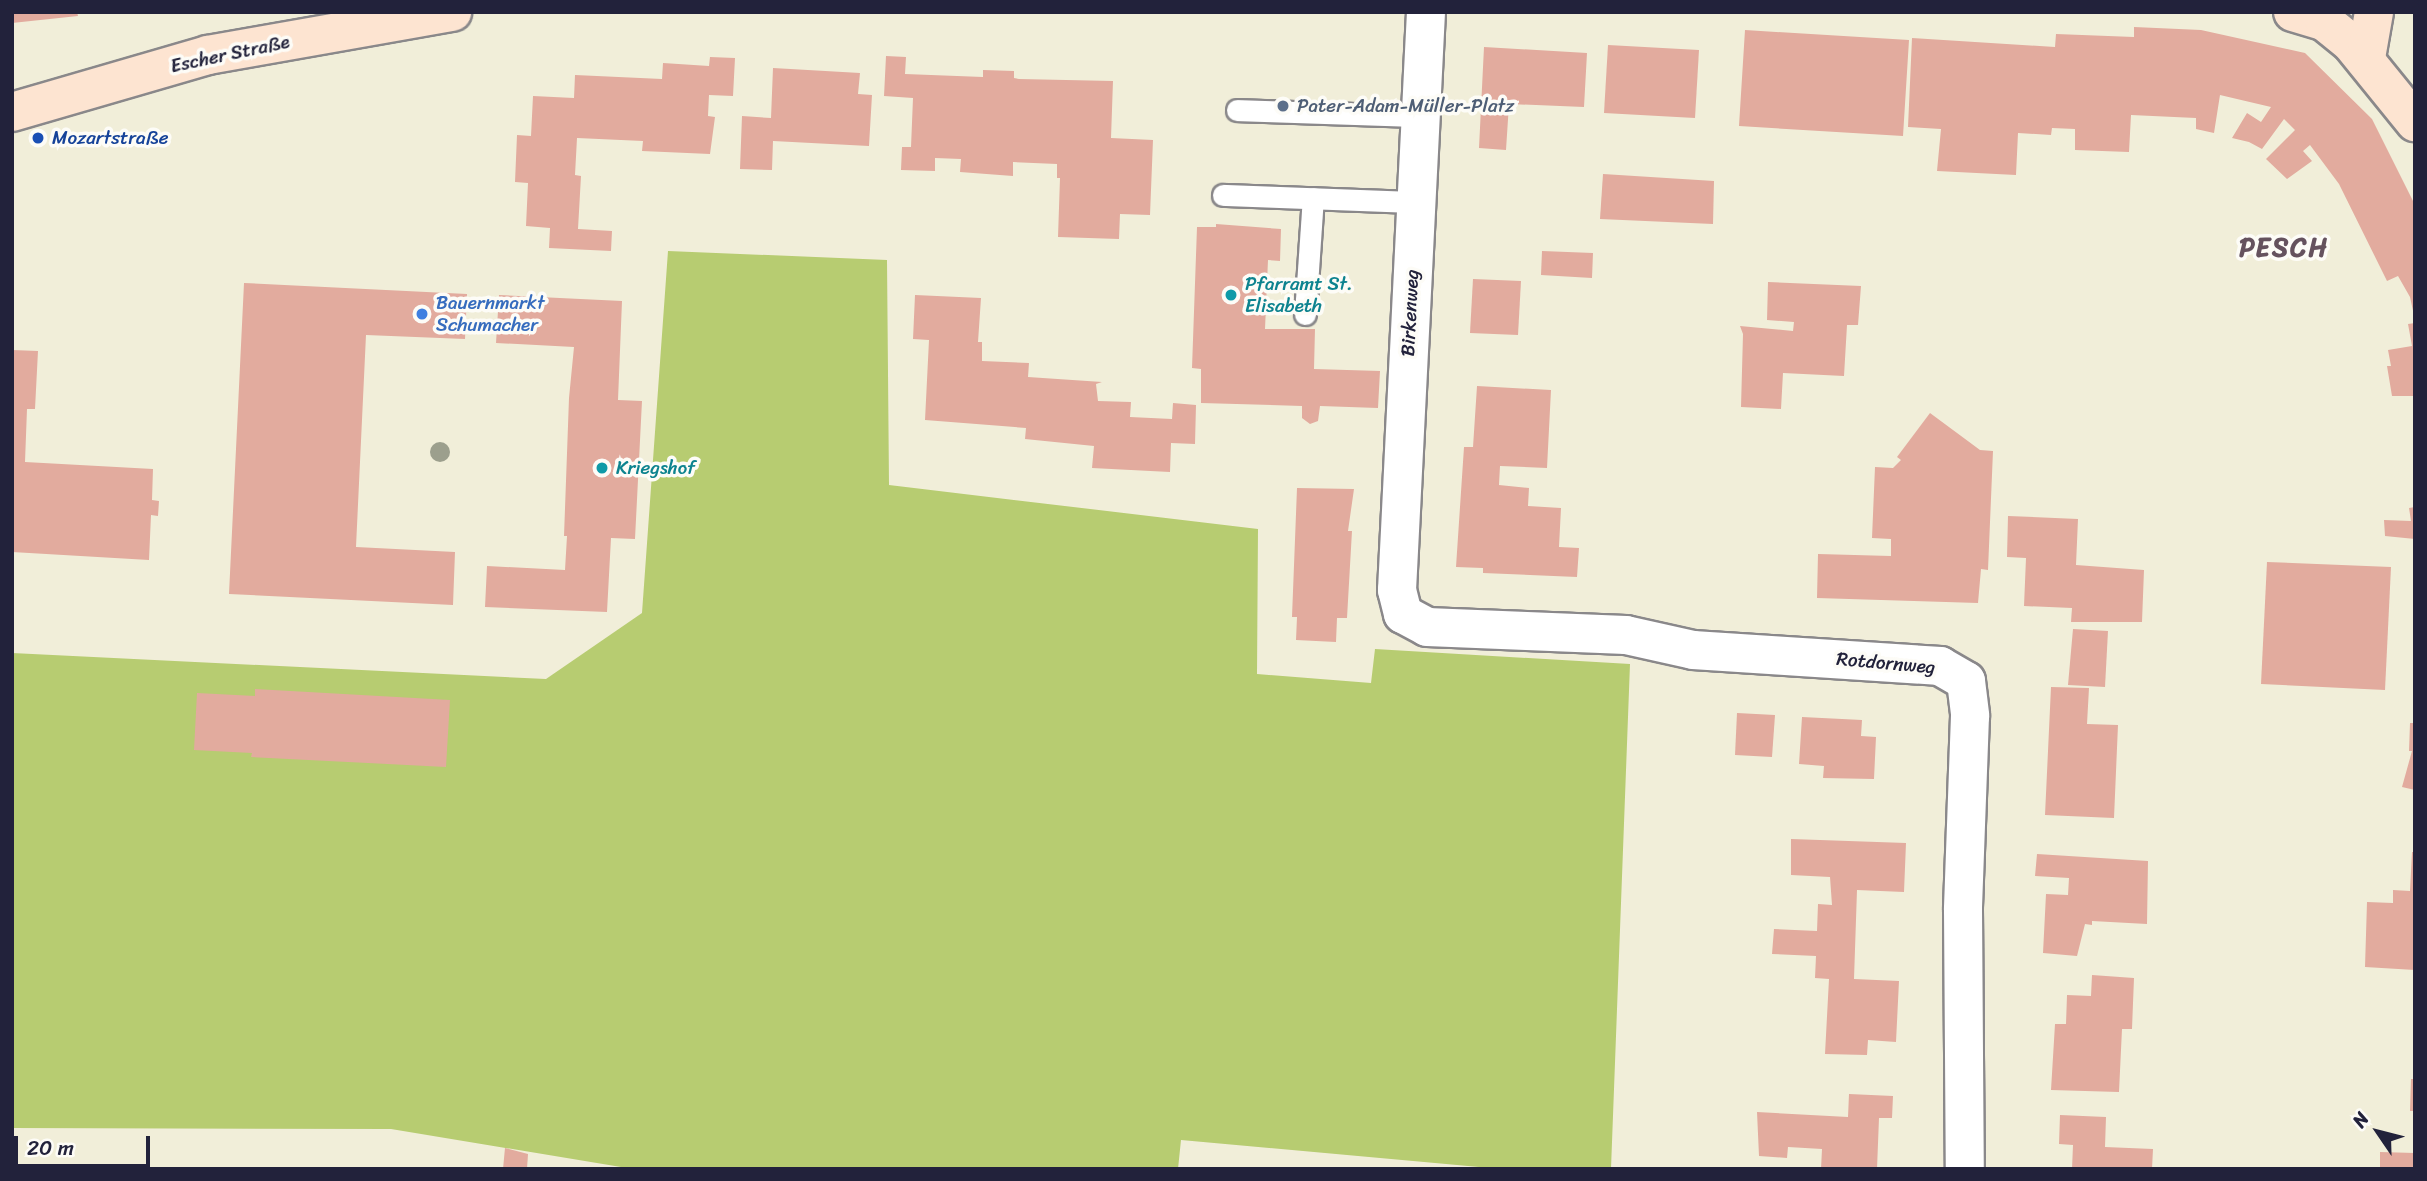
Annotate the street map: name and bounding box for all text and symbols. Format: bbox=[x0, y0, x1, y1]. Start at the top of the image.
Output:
street label: Escher Straße bbox=[168, 30, 292, 78]
place label: Pater-Adam-Müller-Platz bbox=[1297, 95, 1514, 117]
marker: Pater-Adam-Müller-Platz bbox=[1275, 98, 1291, 114]
place label: Mozartstraße bbox=[52, 127, 168, 149]
marker: Mozartstraße bbox=[30, 130, 46, 146]
district label: PESCH bbox=[2240, 232, 2328, 264]
street label: Birkenweg bbox=[1396, 269, 1424, 357]
place label: Pfarramt St. Elisabeth bbox=[1245, 273, 1353, 317]
marker: Pfarramt St. Elisabeth bbox=[1223, 287, 1239, 303]
place label: Bauernmarkt Schumacher bbox=[436, 292, 545, 336]
marker: Bauernmarkt Schumacher bbox=[414, 306, 430, 322]
place label: Kriegshof bbox=[616, 457, 695, 479]
marker: Kriegshof bbox=[594, 460, 610, 476]
street label: Rotdornweg bbox=[1836, 647, 1936, 679]
north arrow bbox=[2343, 1097, 2413, 1167]
text: N bbox=[2343, 1105, 2378, 1135]
scale bar bbox=[18, 1122, 154, 1166]
text: 20 m bbox=[27, 1129, 74, 1167]

